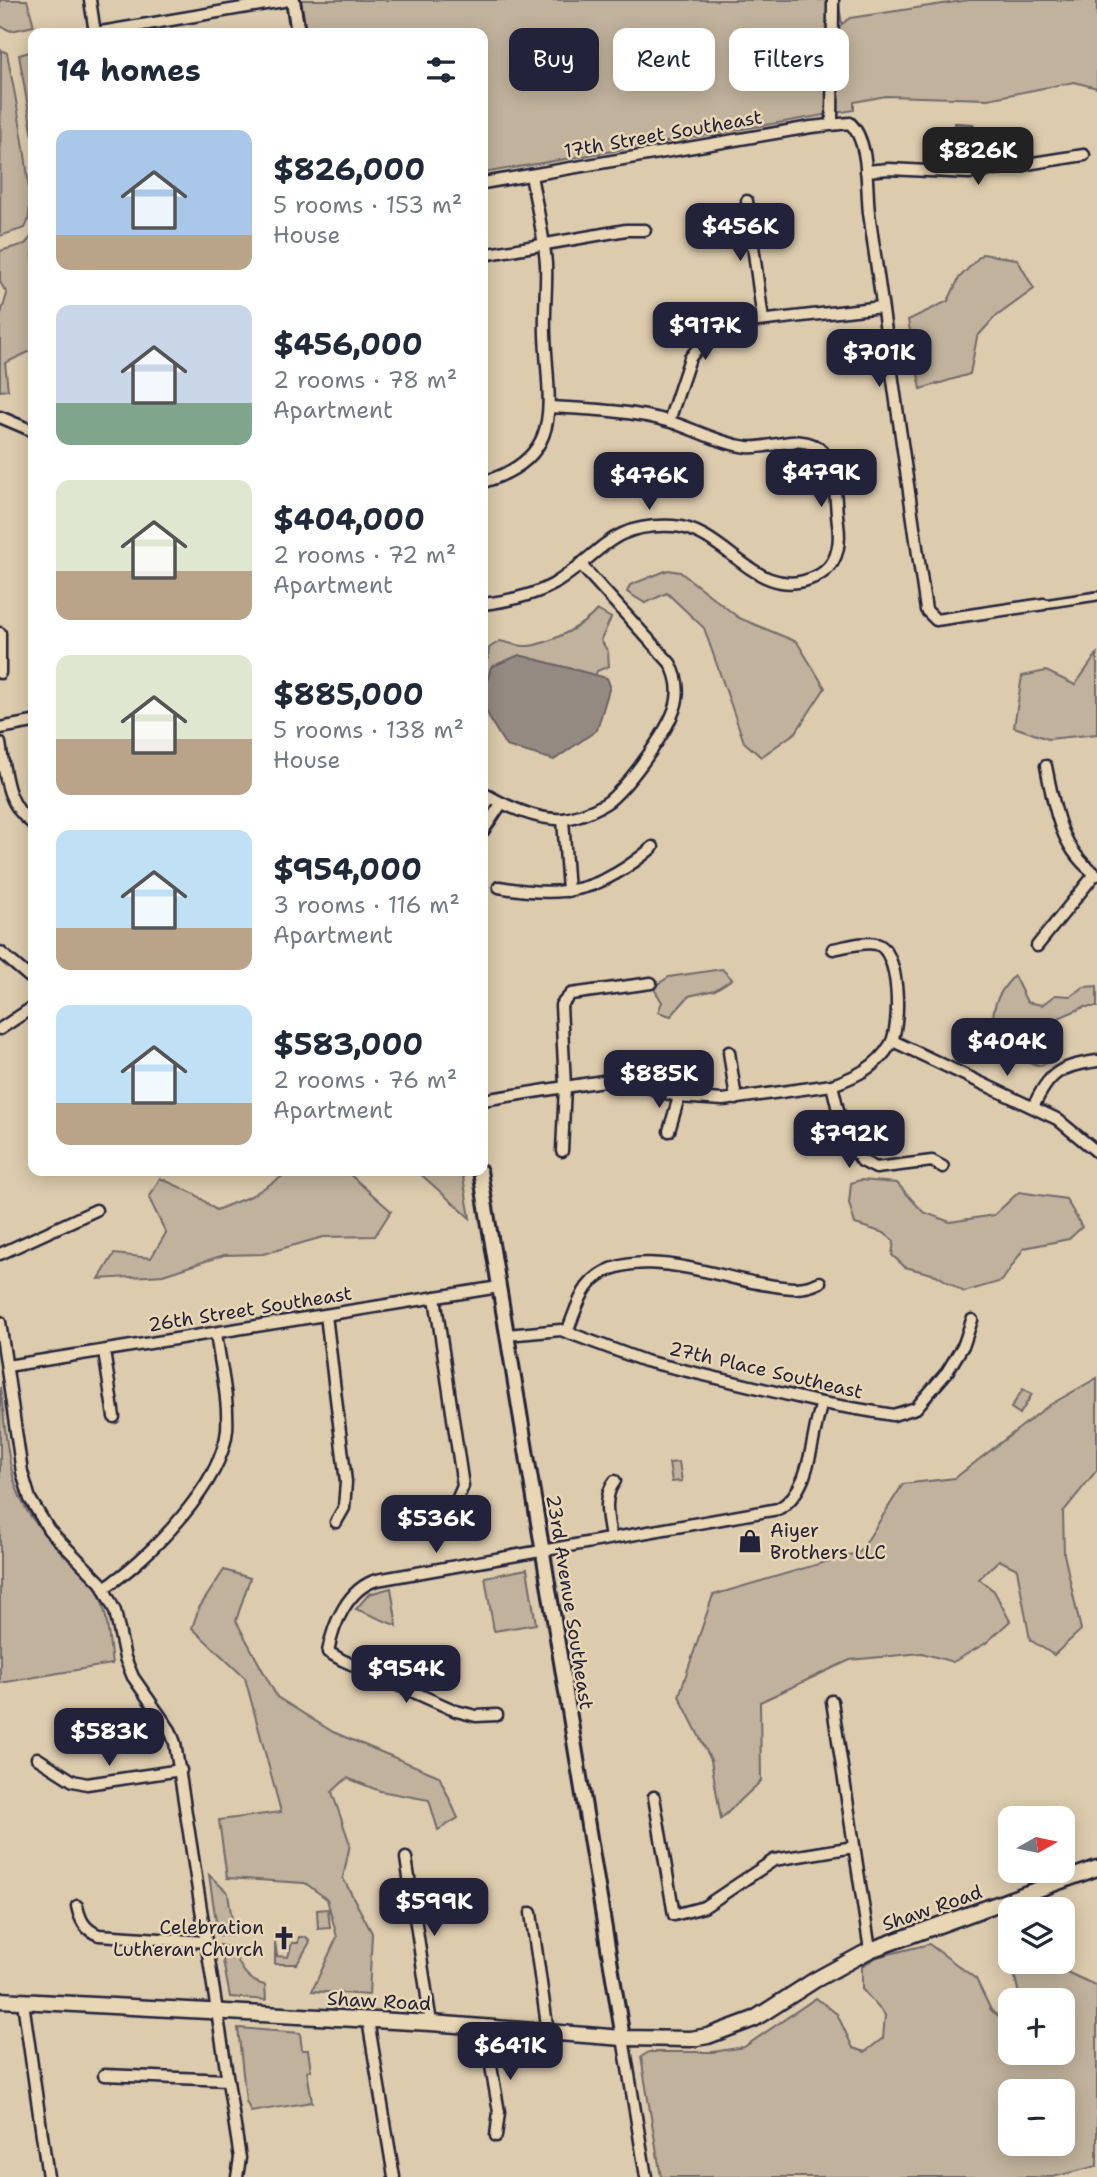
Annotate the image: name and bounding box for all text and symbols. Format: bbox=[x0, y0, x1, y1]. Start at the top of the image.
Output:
chip: Buy bbox=[509, 28, 599, 91]
chip: Rent bbox=[613, 28, 715, 91]
chip: Filters bbox=[729, 28, 849, 91]
text: 14 homes bbox=[56, 50, 201, 91]
icon: filters bbox=[422, 51, 460, 89]
street label: 17th Street Southeast bbox=[562, 104, 764, 164]
pin: $826K bbox=[929, 128, 1027, 187]
text: $826K bbox=[938, 135, 1018, 165]
text: $826,000 bbox=[273, 149, 425, 190]
icon: home bbox=[112, 158, 196, 242]
text: 5 rooms · 153 m² bbox=[273, 190, 462, 220]
pin: $456K bbox=[691, 204, 789, 263]
text: $456K bbox=[701, 211, 779, 241]
text: House bbox=[273, 220, 341, 250]
pin: $917K bbox=[656, 302, 754, 362]
text: $917K bbox=[669, 310, 741, 340]
text: $456,000 bbox=[273, 324, 423, 365]
pin: $701K bbox=[830, 330, 928, 389]
icon: home bbox=[112, 333, 196, 417]
text: $701K bbox=[842, 337, 916, 367]
text: 2 rooms · 78 m² bbox=[273, 365, 457, 395]
text: Apartment bbox=[273, 395, 393, 425]
pin: $479K bbox=[772, 449, 870, 509]
pin: $476K bbox=[600, 452, 698, 512]
text: $479K bbox=[782, 457, 860, 487]
text: $476K bbox=[610, 460, 688, 490]
text: $404,000 bbox=[273, 499, 425, 540]
icon: home bbox=[112, 508, 196, 592]
text: 2 rooms · 72 m² bbox=[273, 540, 456, 570]
text: Apartment bbox=[273, 570, 393, 600]
text: $885,000 bbox=[273, 674, 424, 715]
icon: home bbox=[112, 683, 196, 767]
text: 5 rooms · 138 m² bbox=[273, 715, 464, 745]
text: House bbox=[273, 745, 341, 775]
text: $954,000 bbox=[273, 849, 422, 890]
icon: home bbox=[112, 858, 196, 942]
text: 3 rooms · 116 m² bbox=[273, 890, 460, 920]
text: Apartment bbox=[273, 920, 393, 950]
pin: $404K bbox=[958, 1018, 1056, 1078]
text: $583,000 bbox=[273, 1024, 423, 1065]
text: $404K bbox=[967, 1026, 1047, 1056]
icon: home bbox=[112, 1033, 196, 1117]
pin: $885K bbox=[610, 1050, 708, 1110]
text: $885K bbox=[620, 1058, 698, 1088]
text: 2 rooms · 76 m² bbox=[273, 1065, 457, 1095]
text: Apartment bbox=[273, 1095, 393, 1125]
pin: $792K bbox=[800, 1110, 898, 1170]
text: $792K bbox=[810, 1118, 888, 1148]
street label: 26th Street Southeast bbox=[146, 1281, 354, 1337]
street label: 27th Place Southeast bbox=[667, 1336, 865, 1404]
street label: 23rd Avenue Southeast bbox=[541, 1493, 599, 1711]
pin: $536K bbox=[387, 1496, 485, 1555]
text: $536K bbox=[397, 1503, 475, 1533]
place label: Aiyer Brothers LLC bbox=[770, 1518, 886, 1565]
shop icon: Aiyer Brothers LLC bbox=[736, 1527, 764, 1555]
pin: $954K bbox=[357, 1646, 455, 1705]
text: $954K bbox=[367, 1653, 445, 1683]
pin: $583K bbox=[60, 1708, 158, 1768]
text: $583K bbox=[70, 1716, 148, 1746]
north arrow bbox=[998, 1806, 1074, 1883]
map controls bbox=[998, 1806, 1075, 2156]
pin: $599K bbox=[385, 1878, 483, 1938]
street label: Shaw Road bbox=[879, 1879, 985, 1937]
text: $599K bbox=[395, 1886, 473, 1916]
button: layers bbox=[998, 1897, 1075, 1974]
place label: Celebration Lutheran Church bbox=[113, 1915, 264, 1962]
church icon: Celebration Lutheran Church bbox=[270, 1924, 298, 1952]
street label: Shaw Road bbox=[326, 1986, 432, 2016]
button: + bbox=[998, 1988, 1075, 2065]
pin: $641K bbox=[461, 2022, 559, 2082]
text: $641K bbox=[474, 2030, 546, 2060]
button: − bbox=[998, 2079, 1075, 2156]

